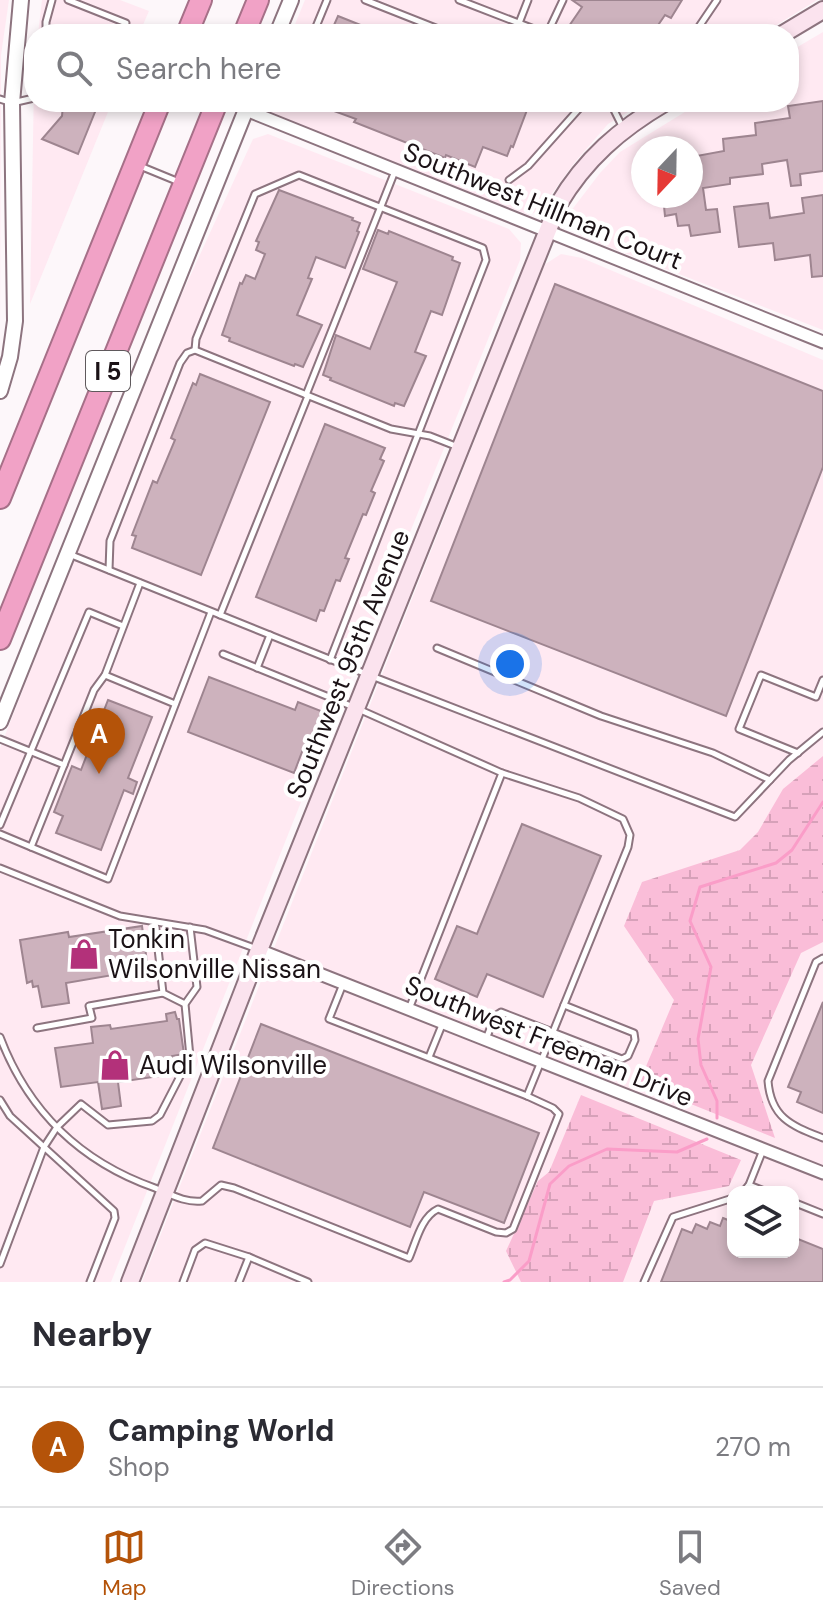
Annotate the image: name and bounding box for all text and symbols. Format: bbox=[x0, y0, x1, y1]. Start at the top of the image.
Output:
search box bbox=[24, 24, 799, 112]
icon: search bbox=[52, 46, 96, 90]
text: Search here bbox=[116, 49, 282, 88]
street label: Southwest Hillman Court bbox=[399, 134, 687, 278]
north arrow bbox=[631, 136, 703, 208]
road number: I 5 bbox=[86, 351, 130, 391]
street label: Southwest 95th Avenue bbox=[279, 525, 417, 803]
your location bbox=[490, 644, 530, 684]
pin: A bbox=[73, 708, 125, 774]
place label: Tonkin Wilsonville Nissan bbox=[108, 922, 321, 986]
shop icon: Tonkin Wilsonville Nissan bbox=[67, 937, 101, 971]
street label: Southwest Freeman Drive bbox=[400, 968, 698, 1114]
shop icon: Audi Wilsonville bbox=[98, 1048, 132, 1082]
place label: Audi Wilsonville bbox=[139, 1048, 327, 1082]
map controls bbox=[727, 1186, 799, 1258]
button: layers bbox=[727, 1186, 799, 1258]
text: Nearby bbox=[32, 1312, 152, 1357]
text: Camping World bbox=[108, 1411, 334, 1450]
text: A bbox=[49, 1430, 67, 1464]
text: 270 m bbox=[715, 1430, 791, 1464]
text: Shop bbox=[108, 1450, 170, 1484]
tab: Map bbox=[102, 1525, 147, 1602]
tab: Directions bbox=[351, 1525, 455, 1602]
tab: Saved bbox=[659, 1525, 721, 1602]

